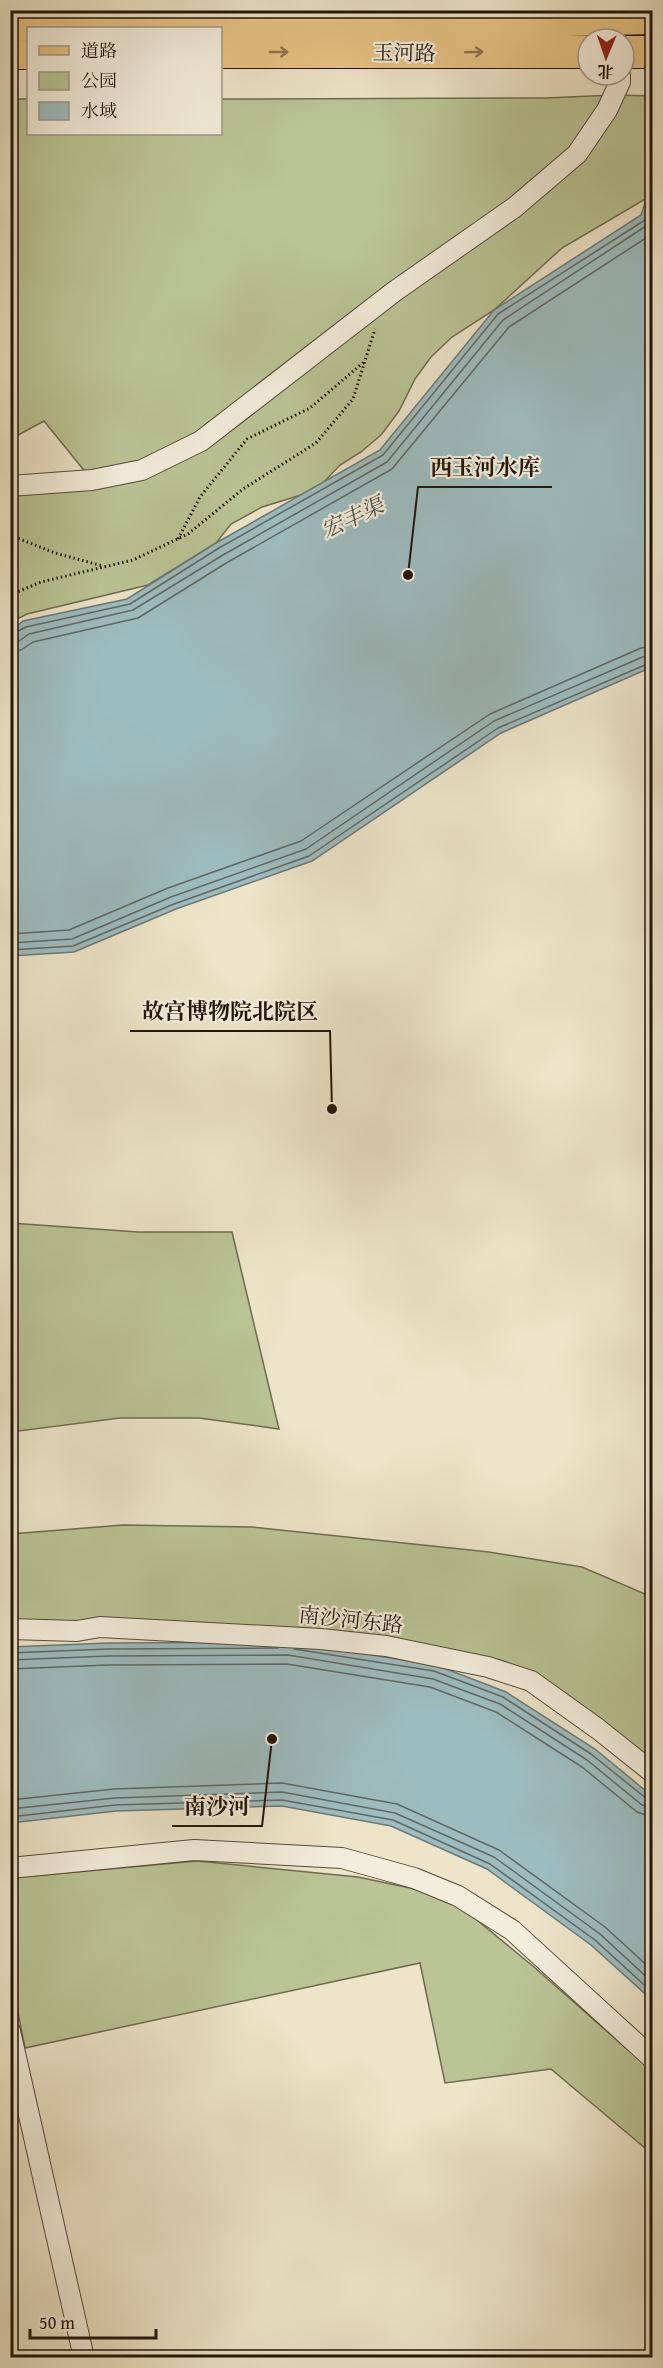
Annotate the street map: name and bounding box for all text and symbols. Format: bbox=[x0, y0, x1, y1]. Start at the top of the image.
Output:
legend bbox=[27, 27, 222, 135]
north arrow bbox=[576, 27, 636, 87]
street label: 玉河路 bbox=[372, 36, 436, 69]
text: 道路 bbox=[81, 37, 117, 64]
one-way arrow bbox=[268, 46, 288, 58]
one-way arrow bbox=[463, 47, 483, 58]
text: 北 bbox=[597, 60, 614, 84]
text: 公园 bbox=[81, 67, 117, 94]
text: 水域 bbox=[81, 97, 117, 124]
callout: 西玉河水库 bbox=[418, 447, 552, 487]
text: 西玉河水库 bbox=[430, 451, 540, 483]
water label: 宏丰渠 bbox=[315, 487, 391, 545]
callout: 故宫博物院北院区 bbox=[130, 991, 330, 1031]
text: 故宫博物院北院区 bbox=[142, 995, 318, 1027]
street label: 南沙河东路 bbox=[297, 1599, 405, 1640]
callout: 南沙河 bbox=[172, 1786, 262, 1826]
text: 南沙河 bbox=[184, 1790, 250, 1822]
scale bar bbox=[30, 2302, 156, 2340]
text: 50 m bbox=[39, 2309, 75, 2336]

